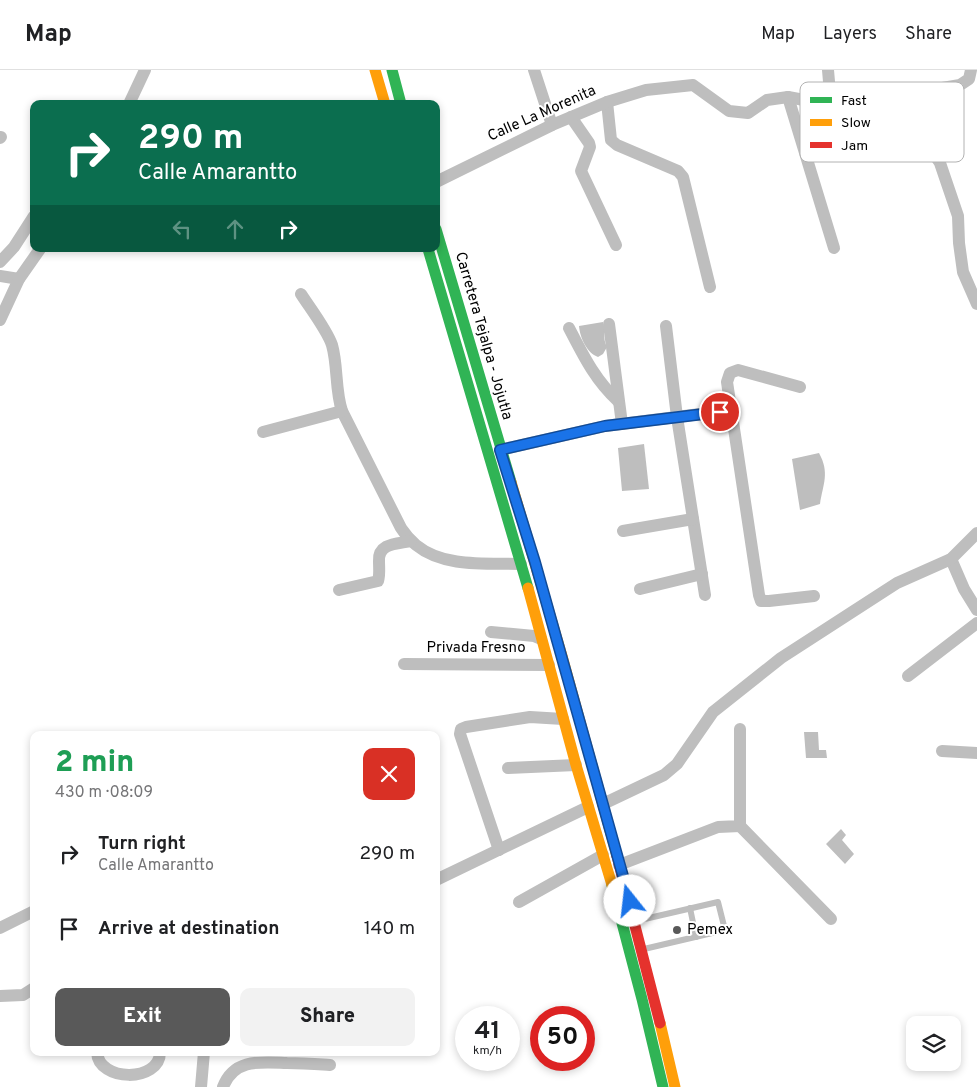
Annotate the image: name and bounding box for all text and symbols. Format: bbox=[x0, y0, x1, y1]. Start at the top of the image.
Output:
text: Map bbox=[25, 20, 72, 50]
text: Map bbox=[761, 23, 795, 46]
text: Layers bbox=[823, 23, 877, 46]
text: Share bbox=[905, 23, 952, 46]
street label: Calle La Morenita bbox=[485, 82, 599, 146]
legend bbox=[800, 82, 964, 162]
text: Fast bbox=[841, 93, 867, 110]
text: Slow bbox=[841, 115, 871, 132]
text: 290 m bbox=[138, 117, 243, 161]
icon: right bbox=[55, 120, 120, 185]
text: Jam bbox=[841, 138, 868, 155]
text: Calle Amarantto bbox=[138, 160, 297, 187]
icon: left bbox=[168, 215, 196, 243]
icon: ahead bbox=[221, 215, 249, 243]
icon: right bbox=[274, 215, 302, 243]
street label: Carretera Tejalpa - Jojutla bbox=[450, 250, 516, 422]
pin bbox=[699, 391, 741, 433]
icon: arrive bbox=[706, 398, 734, 426]
street label: Privada Fresno bbox=[426, 639, 526, 658]
text: 2 min bbox=[55, 745, 134, 782]
button: close bbox=[363, 748, 415, 800]
text: 430 m · 08:09 bbox=[55, 783, 153, 803]
text: Turn right bbox=[98, 832, 186, 856]
icon: right bbox=[55, 840, 83, 868]
text: 290 m bbox=[359, 842, 415, 866]
text: Calle Amarantto bbox=[98, 856, 214, 876]
position arrow bbox=[603, 874, 655, 926]
icon: arrive bbox=[55, 915, 83, 943]
text: Arrive at destination bbox=[98, 917, 279, 941]
text: 140 m bbox=[364, 917, 415, 941]
place label: Pemex bbox=[687, 921, 733, 940]
marker: Pemex bbox=[671, 924, 683, 936]
button: Exit bbox=[55, 988, 230, 1046]
button: Share bbox=[240, 988, 415, 1046]
speed limit sign: 50 bbox=[530, 1006, 595, 1071]
text: 41 bbox=[474, 1016, 501, 1048]
map controls bbox=[906, 1016, 961, 1071]
button: layers bbox=[906, 1016, 961, 1071]
text: km/h bbox=[473, 1043, 502, 1059]

